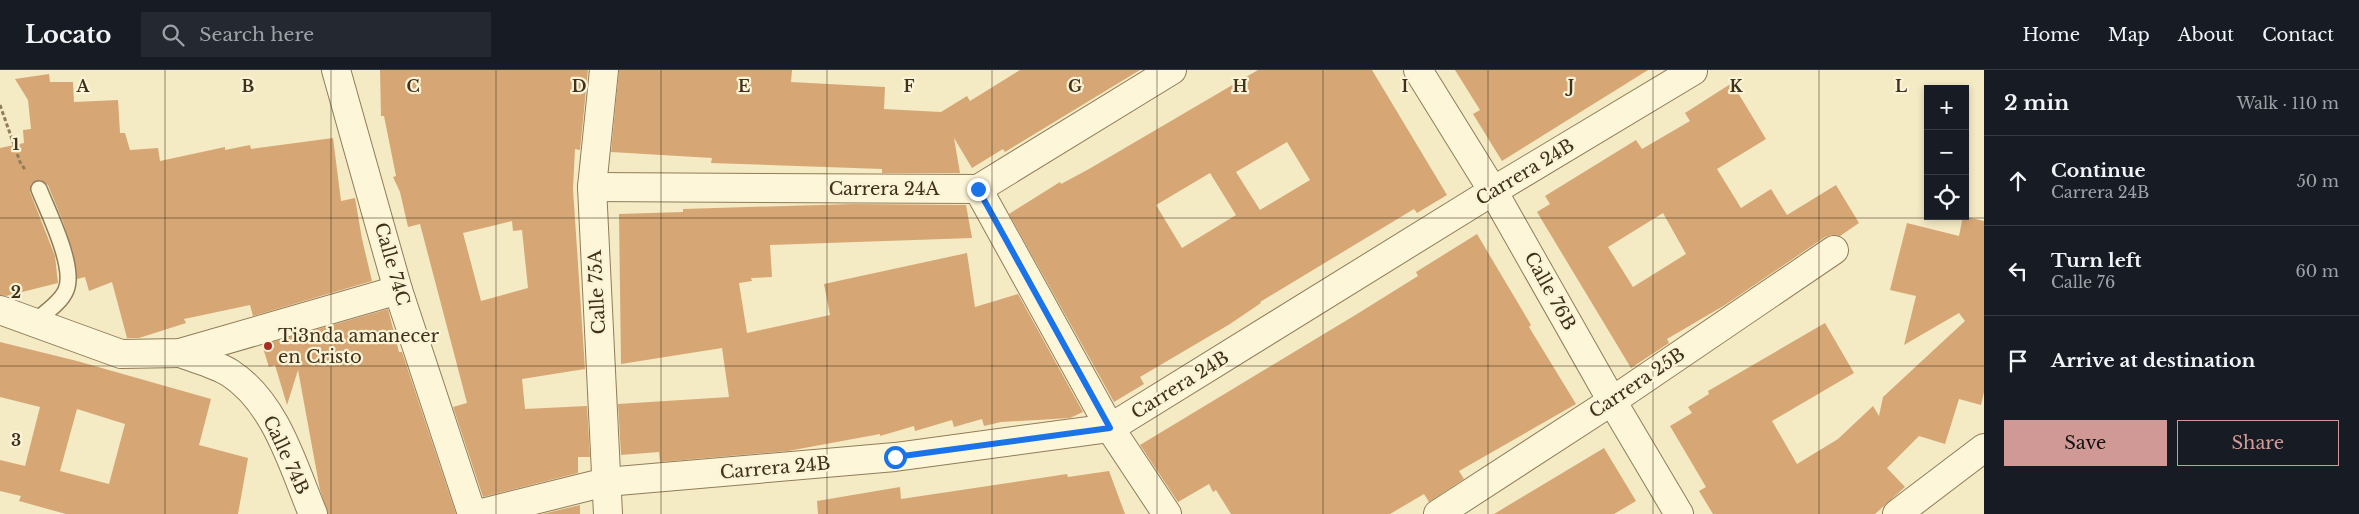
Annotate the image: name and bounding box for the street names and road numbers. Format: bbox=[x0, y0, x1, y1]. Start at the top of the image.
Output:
street label: Carrera 24B bbox=[1472, 134, 1578, 210]
street label: Carrera 24A bbox=[829, 178, 940, 200]
street label: Calle 74C bbox=[370, 220, 414, 308]
street label: Calle 75A bbox=[584, 248, 610, 335]
street label: Calle 76B bbox=[1520, 248, 1580, 334]
street label: Carrera 25B bbox=[1585, 343, 1689, 423]
street label: Carrera 24B bbox=[1127, 346, 1233, 424]
street label: Calle 74B bbox=[258, 412, 314, 498]
street label: Carrera 24B bbox=[719, 452, 831, 484]

